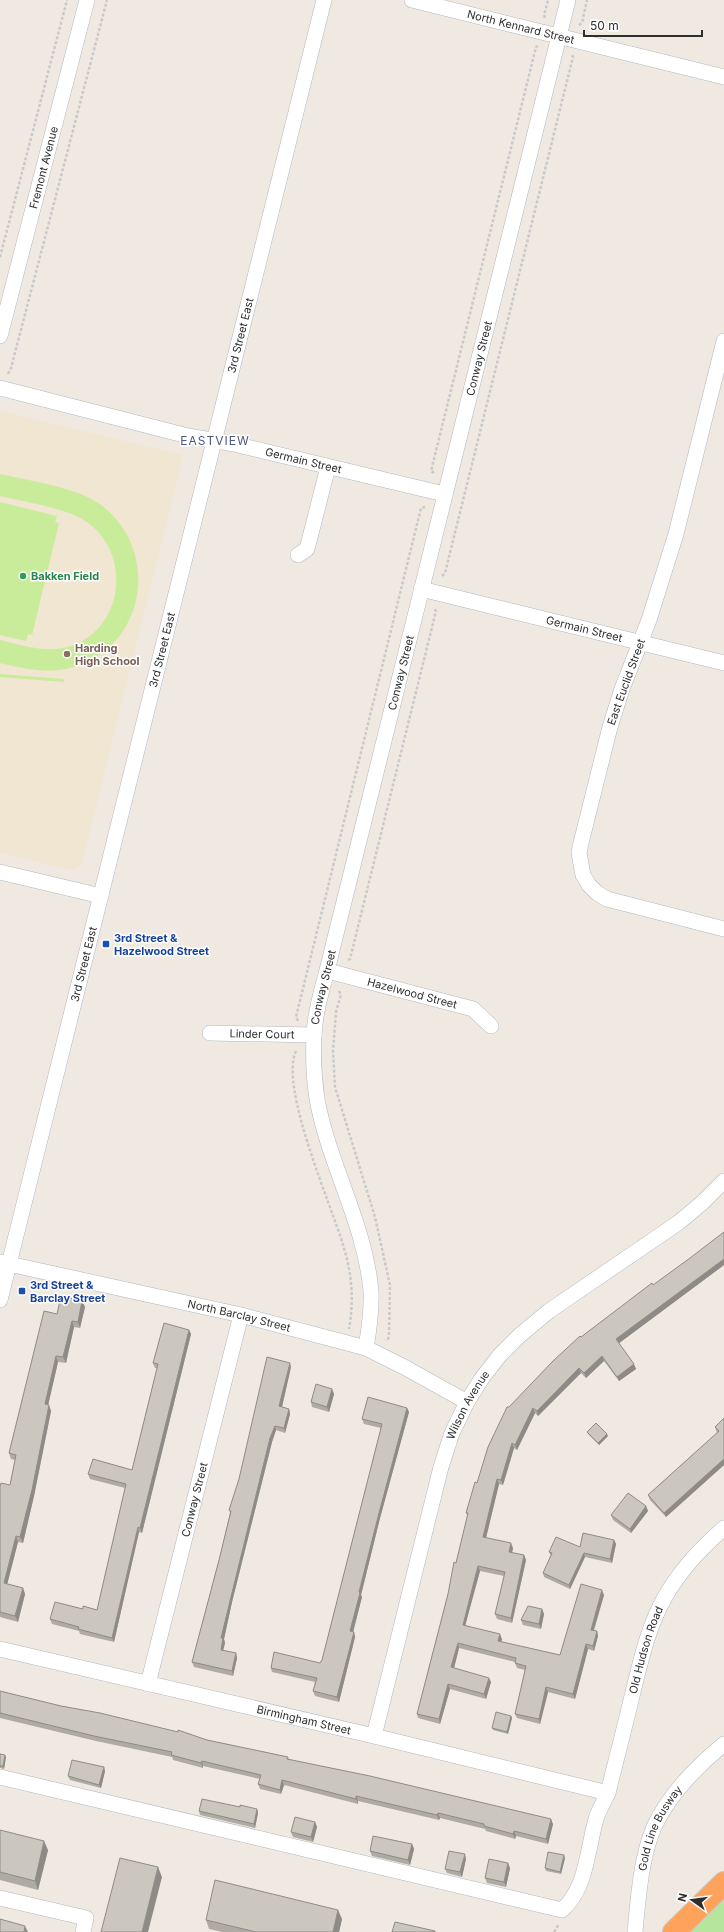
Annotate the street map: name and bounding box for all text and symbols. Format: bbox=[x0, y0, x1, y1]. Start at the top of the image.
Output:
street label: North Kennard Street bbox=[466, 7, 576, 47]
scale bar bbox=[584, 12, 702, 38]
text: 50 m bbox=[590, 18, 619, 33]
street label: Fremont Avenue bbox=[26, 125, 61, 210]
street label: 3rd Street East bbox=[224, 296, 257, 375]
street label: Conway Street bbox=[463, 319, 495, 397]
district label: EASTVIEW bbox=[180, 433, 250, 448]
street label: Germain Street bbox=[264, 445, 343, 476]
place label: Bakken Field bbox=[31, 569, 99, 583]
marker: Bakken Field bbox=[18, 571, 28, 581]
street label: 3rd Street East bbox=[146, 610, 178, 689]
street label: Germain Street bbox=[545, 613, 624, 645]
street label: Conway Street bbox=[385, 634, 417, 712]
street label: East Euclid Street bbox=[604, 637, 648, 727]
place label: Harding High School bbox=[75, 641, 140, 668]
marker: Harding High School bbox=[62, 649, 72, 659]
street label: 3rd Street East bbox=[68, 925, 100, 1003]
place label: 3rd Street & Hazelwood Street bbox=[114, 931, 209, 958]
marker: 3rd Street & Hazelwood Street bbox=[101, 939, 111, 949]
street label: Conway Street bbox=[308, 948, 339, 1026]
street label: Hazelwood Street bbox=[366, 975, 459, 1012]
street label: Linder Court bbox=[229, 1026, 295, 1042]
place label: 3rd Street & Barclay Street bbox=[30, 1278, 105, 1305]
marker: 3rd Street & Barclay Street bbox=[17, 1286, 27, 1296]
street label: North Barclay Street bbox=[186, 1296, 292, 1335]
street label: Wilson Avenue bbox=[443, 1368, 492, 1441]
street label: Conway Street bbox=[178, 1461, 211, 1539]
street label: Old Hudson Road bbox=[626, 1604, 666, 1695]
street label: Birmingham Street bbox=[255, 1702, 353, 1738]
street label: Gold Line Busway bbox=[635, 1783, 685, 1872]
north arrow bbox=[672, 1880, 712, 1920]
text: N bbox=[674, 1892, 690, 1903]

